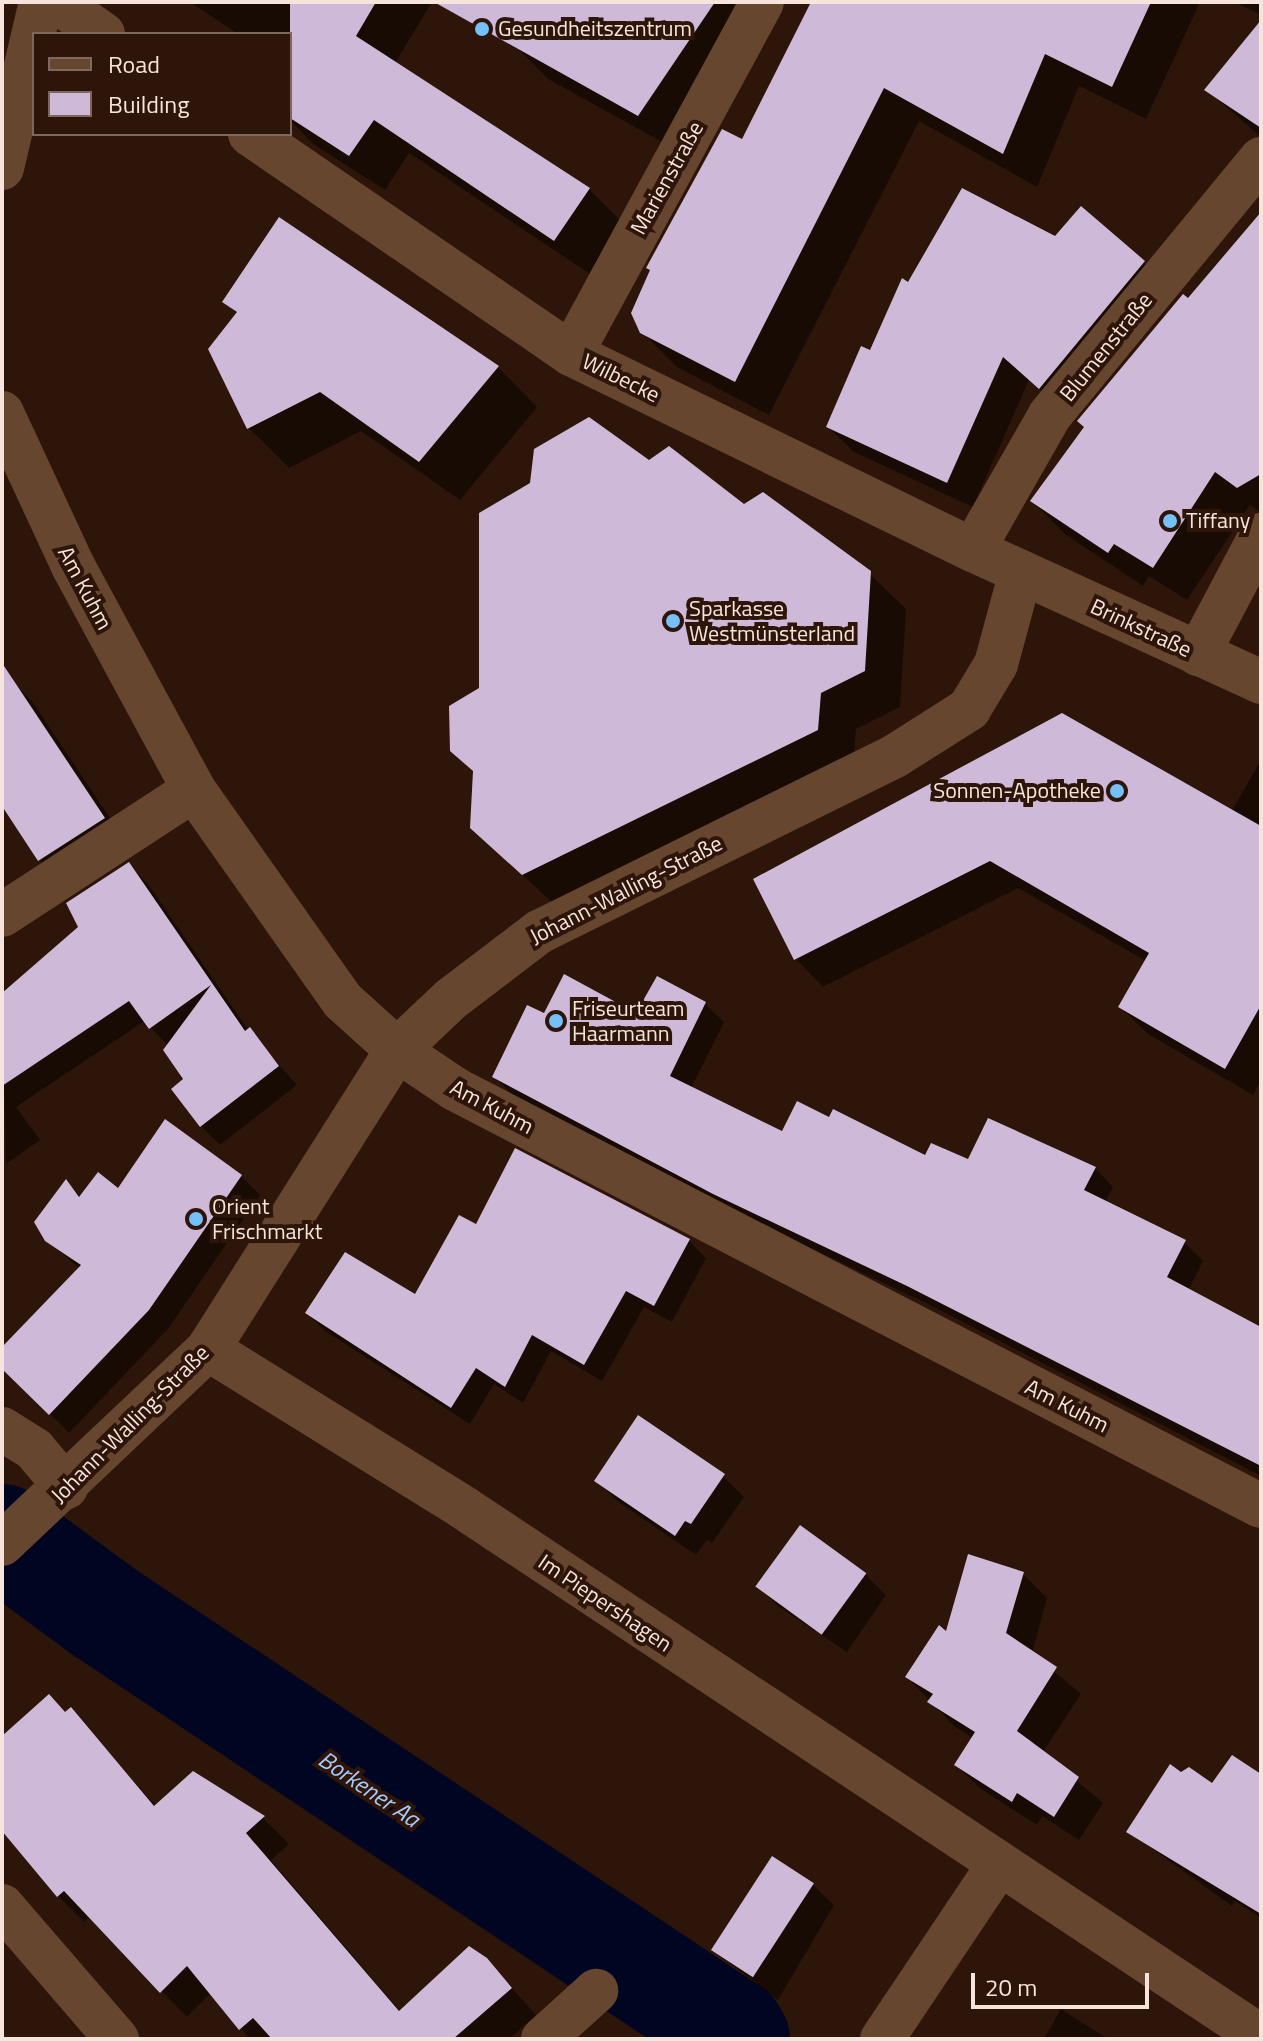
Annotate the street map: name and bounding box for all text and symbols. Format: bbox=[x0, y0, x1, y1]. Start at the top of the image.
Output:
place label: Gesundheitszentrum bbox=[498, 16, 692, 42]
marker: Gesundheitszentrum bbox=[473, 20, 491, 38]
legend bbox=[32, 32, 292, 136]
text: Road bbox=[108, 46, 160, 82]
text: Building bbox=[108, 86, 190, 122]
street label: Marienstraße bbox=[625, 117, 709, 239]
street label: Blumenstraße bbox=[1054, 287, 1158, 407]
street label: Wilbecke bbox=[578, 348, 664, 408]
place label: Tiffany bbox=[1186, 508, 1250, 534]
marker: Tiffany bbox=[1161, 512, 1179, 530]
street label: Am Kuhm bbox=[52, 542, 118, 634]
street label: Brinkstraße bbox=[1086, 593, 1196, 663]
place label: Sparkasse Westmünsterland bbox=[689, 595, 855, 646]
marker: Sparkasse Westmünsterland bbox=[664, 612, 682, 630]
place label: Sonnen-Apotheke bbox=[933, 778, 1101, 804]
marker: Sonnen-Apotheke bbox=[1108, 782, 1126, 800]
street label: Johann-Walling-Straße bbox=[525, 830, 727, 950]
place label: Friseurteam Haarmann bbox=[572, 995, 684, 1046]
marker: Friseurteam Haarmann bbox=[547, 1012, 565, 1030]
street label: Am Kuhm bbox=[446, 1074, 538, 1140]
place label: Orient Frischmarkt bbox=[212, 1193, 322, 1244]
marker: Orient Frischmarkt bbox=[187, 1210, 205, 1228]
street label: Johann-Walling-Straße bbox=[46, 1340, 214, 1508]
street label: Am Kuhm bbox=[1021, 1374, 1113, 1438]
street label: Im Piepershagen bbox=[533, 1549, 677, 1657]
water label: Borkener Aa bbox=[313, 1745, 425, 1833]
scale bar bbox=[975, 1957, 1153, 2007]
text: 20 m bbox=[985, 1969, 1037, 2005]

